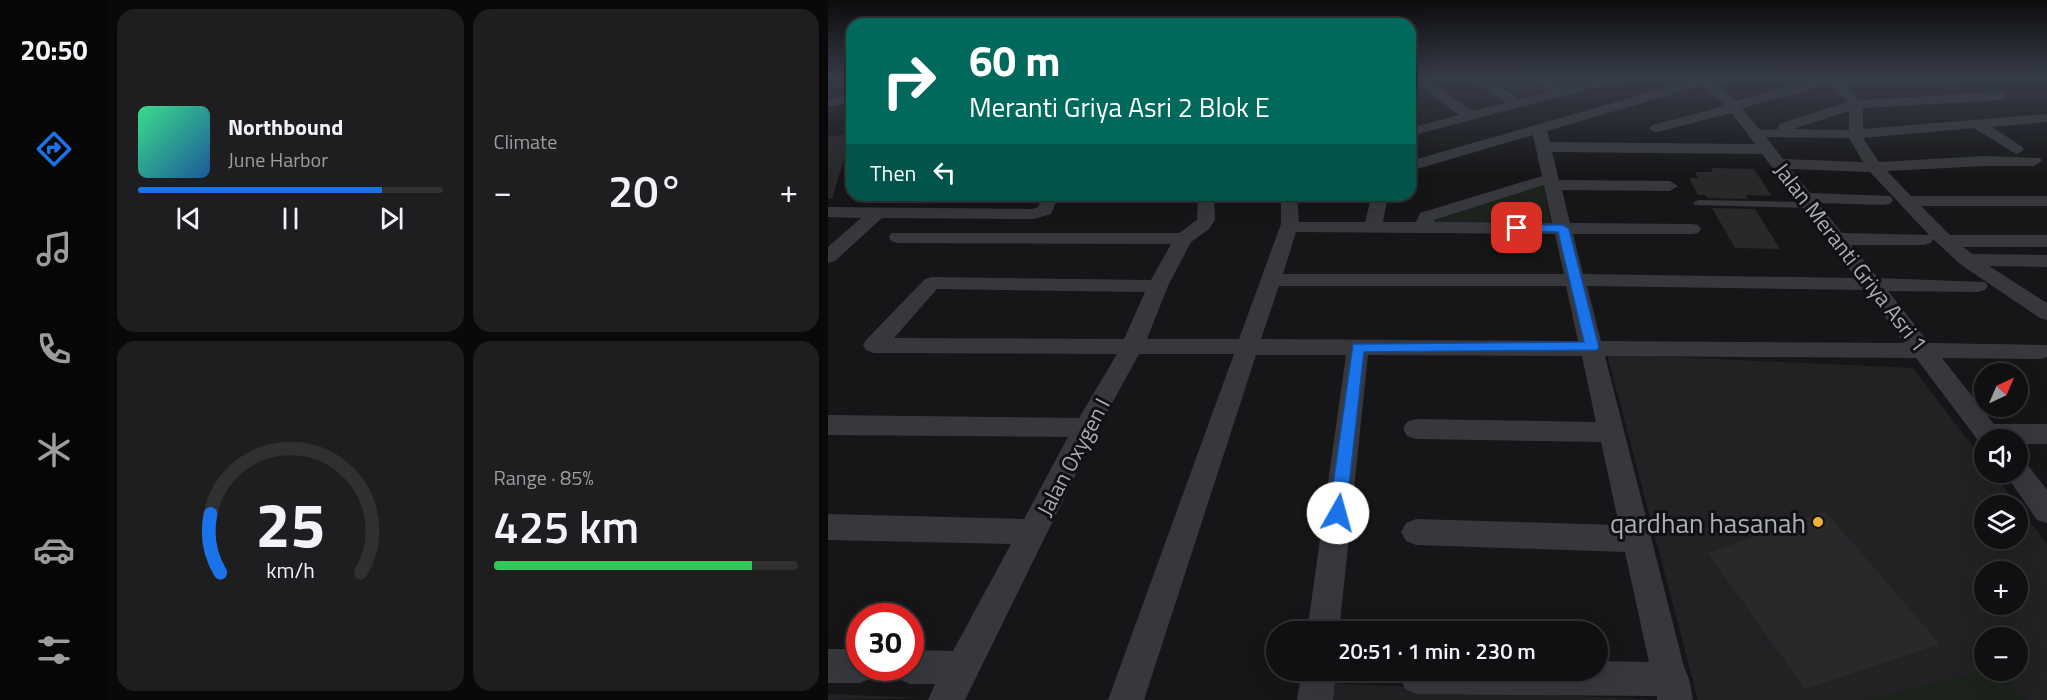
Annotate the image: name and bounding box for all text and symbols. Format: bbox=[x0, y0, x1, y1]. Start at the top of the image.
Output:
text: 60 m bbox=[969, 28, 1061, 92]
text: 20:50 bbox=[20, 29, 88, 70]
icon: right bbox=[870, 42, 948, 120]
text: Meranti Griya Asri 2 Blok E bbox=[969, 86, 1270, 127]
text: Northbound bbox=[228, 110, 343, 144]
text: Climate bbox=[494, 126, 557, 157]
icon: directions bbox=[33, 128, 75, 170]
text: June Harbor bbox=[228, 144, 328, 175]
street label: Jalan Meranti Griya Asri 1 bbox=[1766, 155, 1936, 359]
text: 20° bbox=[608, 156, 684, 224]
text: Then bbox=[870, 156, 916, 190]
icon: left bbox=[928, 156, 961, 189]
text: − bbox=[494, 166, 512, 216]
text: + bbox=[780, 166, 798, 216]
icon: previous bbox=[172, 202, 205, 235]
icon: pause bbox=[274, 202, 307, 235]
icon: next bbox=[375, 202, 408, 235]
pin bbox=[1491, 202, 1542, 253]
icon: arrive bbox=[1500, 211, 1533, 244]
icon: music bbox=[33, 228, 75, 270]
icon: phone bbox=[33, 328, 75, 370]
north arrow bbox=[1974, 363, 2028, 417]
map controls bbox=[1974, 363, 2028, 681]
street label: Jalan Oxygen I bbox=[1028, 392, 1118, 522]
icon: climate bbox=[33, 429, 75, 471]
button: sound bbox=[1974, 429, 2028, 483]
text: Range · 85% bbox=[494, 462, 594, 493]
text: 25 bbox=[255, 476, 325, 571]
position arrow bbox=[1306, 481, 1370, 545]
text: 425 km bbox=[494, 492, 639, 560]
button: layers bbox=[1974, 495, 2028, 549]
place label: qardhan hasanah bbox=[1610, 502, 1806, 543]
marker: qardhan hasanah bbox=[1811, 515, 1825, 529]
icon: car bbox=[33, 529, 75, 571]
text: km/h bbox=[266, 554, 315, 586]
button: + bbox=[1974, 561, 2028, 615]
speed limit sign: 30 bbox=[846, 603, 924, 681]
button: − bbox=[1974, 627, 2028, 681]
icon: filters bbox=[33, 629, 75, 671]
text: 20:51 · 1 min · 230 m bbox=[1338, 634, 1536, 668]

